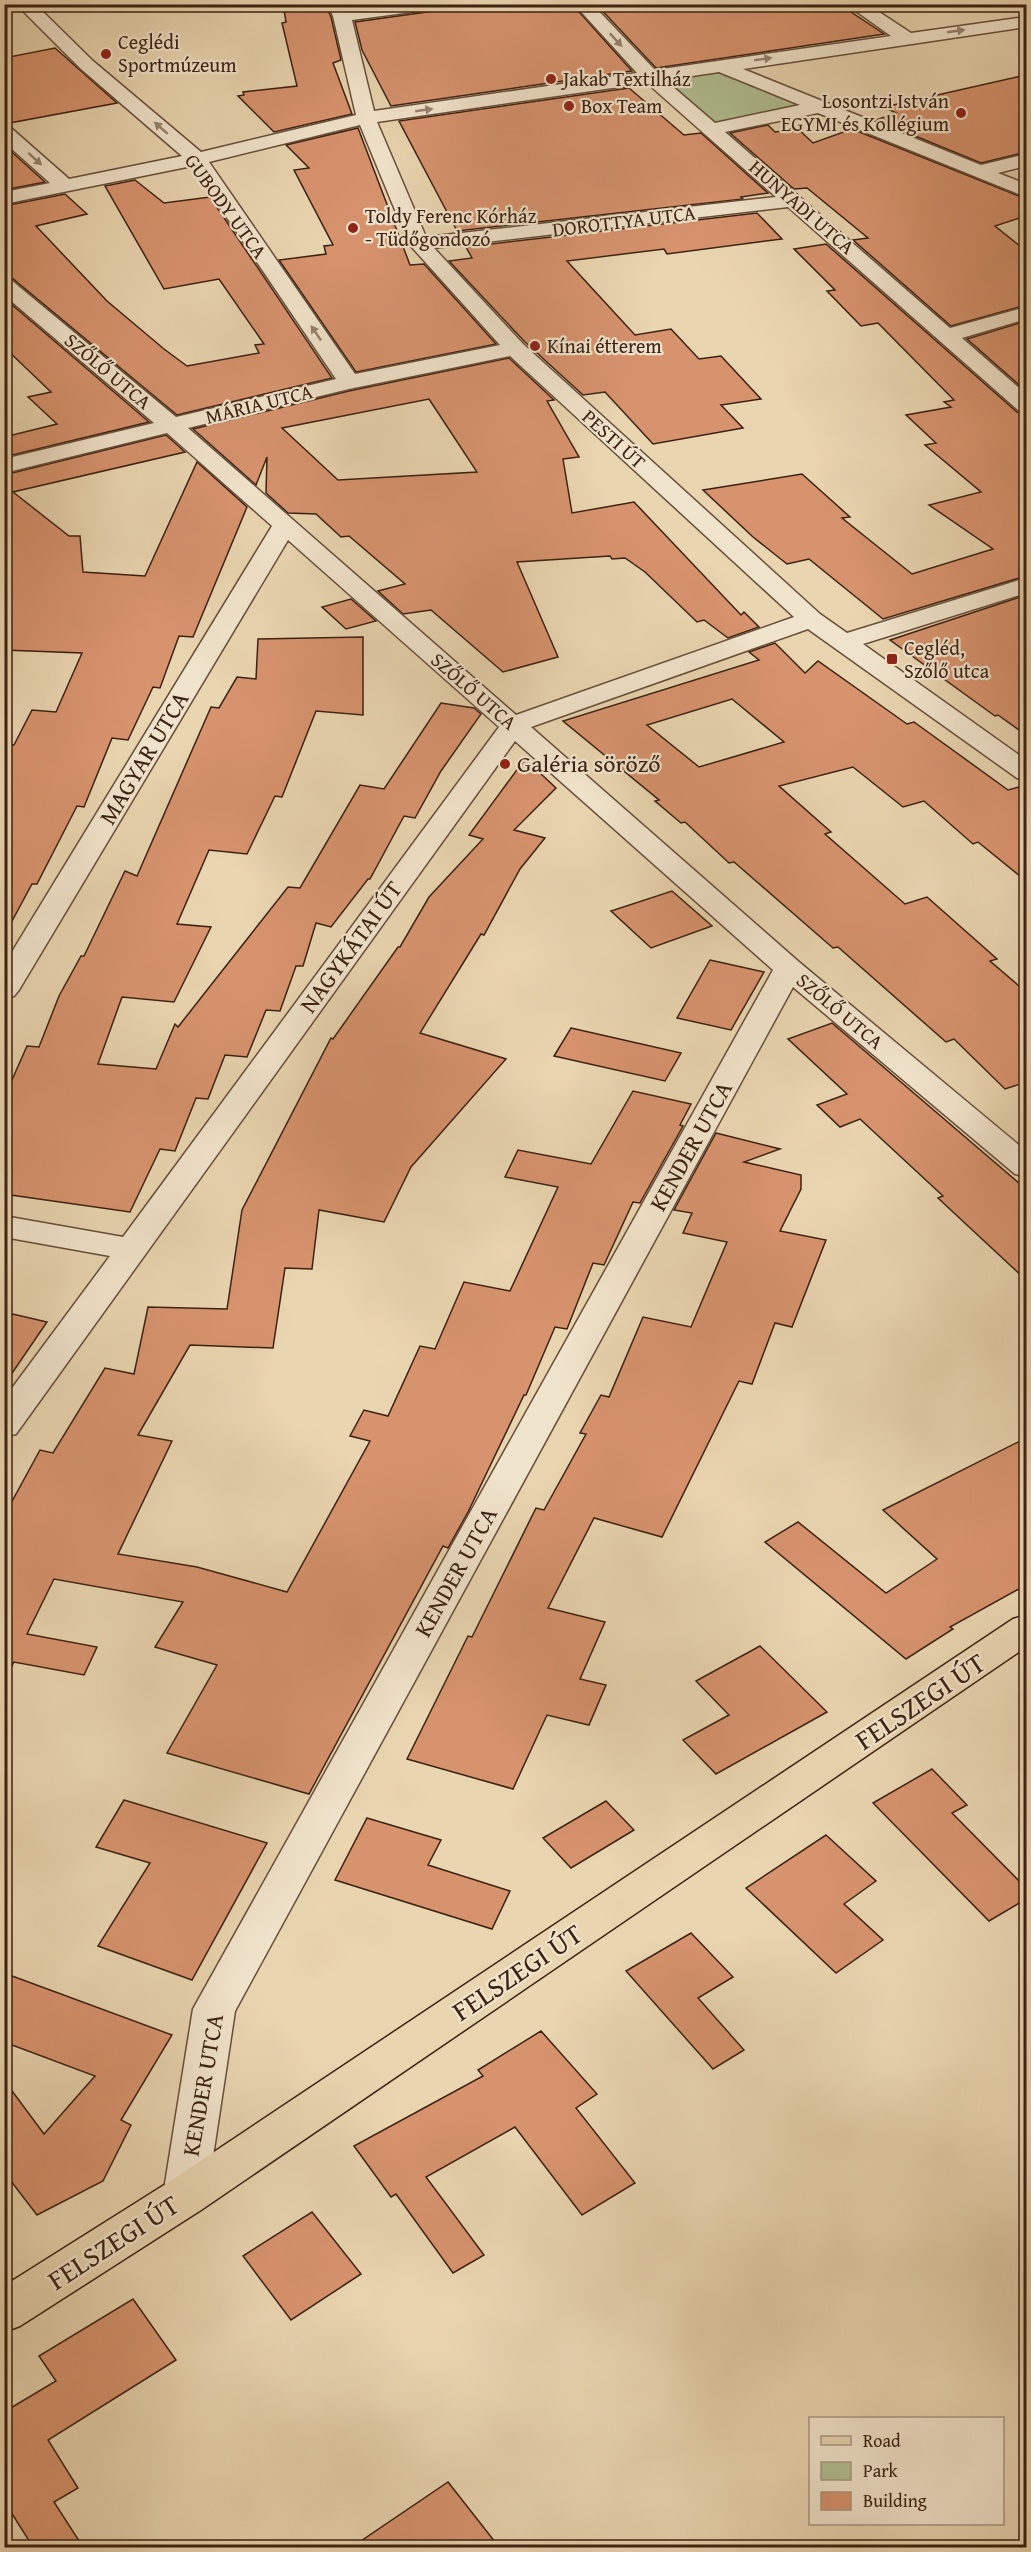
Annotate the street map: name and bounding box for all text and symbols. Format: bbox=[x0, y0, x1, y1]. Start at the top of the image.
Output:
place label: Ceglédi Sportmúzeum bbox=[118, 27, 237, 79]
one-way arrow bbox=[946, 27, 965, 36]
one-way arrow bbox=[609, 33, 623, 48]
marker: Ceglédi Sportmúzeum bbox=[99, 47, 113, 61]
one-way arrow bbox=[753, 55, 772, 64]
place label: Jakab Textilház bbox=[560, 64, 691, 93]
marker: Jakab Textilház bbox=[544, 72, 558, 86]
place label: Losontzi István EGYMI és Kollégium bbox=[781, 86, 950, 138]
place label: Box Team bbox=[581, 91, 663, 120]
marker: Box Team bbox=[562, 99, 576, 113]
one-way arrow bbox=[415, 105, 434, 114]
marker: Losontzi István EGYMI és Kollégium bbox=[954, 106, 968, 120]
one-way arrow bbox=[153, 122, 169, 135]
street label: GUBODY UTCA bbox=[178, 147, 274, 264]
one-way arrow bbox=[27, 152, 42, 165]
street label: HUNYADI UTCA bbox=[743, 153, 862, 261]
street label: DOROTTYA UTCA bbox=[551, 197, 697, 244]
place label: Toldy Ferenc Kórház - Tüdőgondozó bbox=[365, 201, 536, 253]
marker: Toldy Ferenc Kórház - Tüdőgondozó bbox=[346, 221, 360, 235]
street label: SZŐLŐ UTCA bbox=[59, 326, 158, 416]
one-way arrow bbox=[310, 326, 322, 342]
place label: Kínai étterem bbox=[547, 331, 662, 360]
marker: Kínai étterem bbox=[528, 339, 542, 353]
street label: MÁRIA UTCA bbox=[202, 376, 316, 431]
street label: PESTI ÚT bbox=[576, 402, 653, 475]
place label: Cegléd, Szőlő utca bbox=[904, 633, 990, 685]
street label: SZŐLŐ UTCA bbox=[425, 645, 524, 736]
marker: Cegléd, Szőlő utca bbox=[885, 652, 899, 666]
street label: MAGYAR UTCA bbox=[90, 684, 198, 831]
place label: Galéria söröző bbox=[517, 746, 660, 781]
marker: Galéria söröző bbox=[498, 757, 512, 771]
street label: NAGYKÁTAI ÚT bbox=[291, 873, 411, 1020]
street label: SZŐLŐ UTCA bbox=[791, 966, 890, 1056]
street label: KENDER UTCA bbox=[640, 1074, 741, 1217]
street label: KENDER UTCA bbox=[405, 1500, 506, 1643]
street label: FELSZEGI ÚT bbox=[846, 1642, 993, 1759]
street label: FELSZEGI ÚT bbox=[443, 1913, 590, 2030]
street label: KENDER UTCA bbox=[173, 2011, 232, 2159]
street label: FELSZEGI ÚT bbox=[39, 2183, 187, 2300]
legend bbox=[809, 2417, 1004, 2525]
text: Road bbox=[863, 2427, 901, 2454]
text: Park bbox=[863, 2457, 899, 2484]
text: Building bbox=[863, 2487, 927, 2514]

